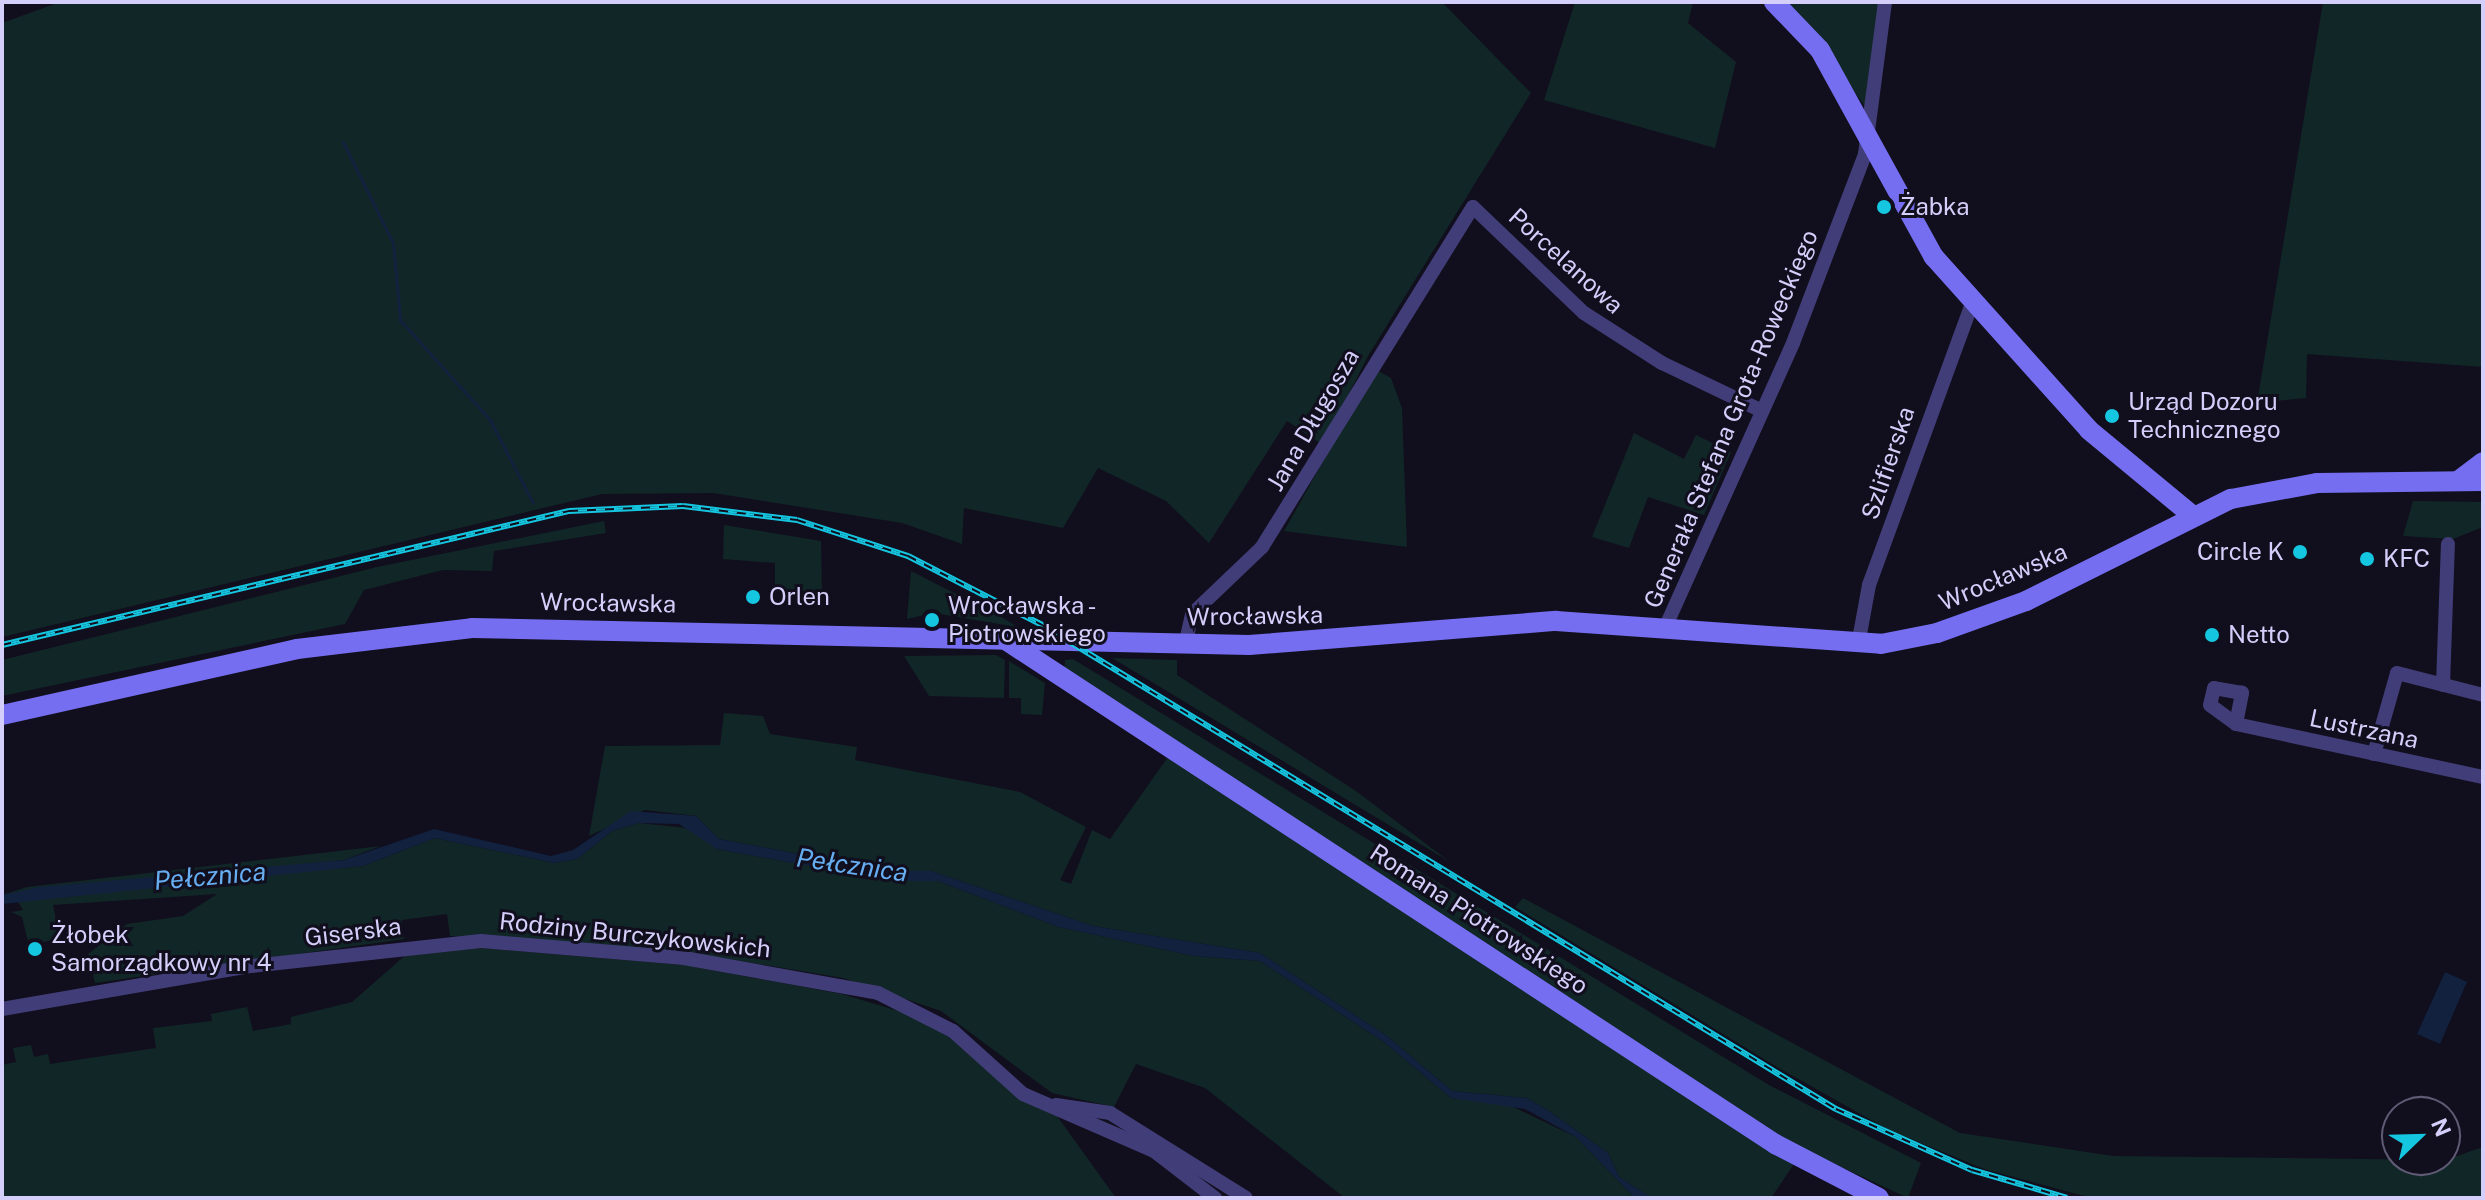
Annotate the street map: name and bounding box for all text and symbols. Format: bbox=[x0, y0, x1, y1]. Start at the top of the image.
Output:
place label: Żabka bbox=[1900, 193, 1969, 221]
marker: Żabka bbox=[1875, 198, 1893, 216]
street label: Porcelanowa bbox=[1503, 202, 1629, 320]
street label: Generała Stefana Grota-Roweckiego bbox=[1638, 225, 1824, 613]
street label: Jana Długosza bbox=[1261, 344, 1365, 496]
place label: Urząd Dozoru Technicznego bbox=[2128, 388, 2280, 444]
street label: Szlifierska bbox=[1855, 403, 1921, 523]
marker: Urząd Dozoru Technicznego bbox=[2103, 407, 2121, 425]
street label: Wrocławska bbox=[1935, 537, 2071, 617]
place label: Circle K bbox=[2197, 538, 2284, 566]
marker: Circle K bbox=[2291, 543, 2309, 561]
place label: KFC bbox=[2383, 545, 2430, 573]
marker: KFC bbox=[2358, 550, 2376, 568]
place label: Orlen bbox=[769, 583, 830, 611]
street label: Wrocławska bbox=[540, 587, 676, 619]
marker: Orlen bbox=[744, 588, 762, 606]
place label: Wrocławska - Piotrowskiego bbox=[948, 592, 1106, 648]
street label: Wrocławska bbox=[1187, 600, 1323, 632]
marker: Wrocławska - Piotrowskiego bbox=[923, 611, 941, 629]
place label: Netto bbox=[2228, 621, 2290, 649]
marker: Netto bbox=[2203, 626, 2221, 644]
street label: Lustrzana bbox=[2307, 703, 2421, 755]
street label: Romana Piotrowskiego bbox=[1365, 838, 1593, 1000]
water label: Pełcznica bbox=[794, 842, 910, 888]
water label: Pełcznica bbox=[153, 856, 267, 896]
street label: Rodziny Burczykowskich bbox=[498, 906, 772, 964]
street label: Giserska bbox=[303, 912, 403, 952]
place label: Żłobek Samorządkowy nr 4 bbox=[51, 921, 272, 977]
marker: Żłobek Samorządkowy nr 4 bbox=[26, 940, 44, 958]
north arrow bbox=[2381, 1096, 2461, 1176]
text: N bbox=[2426, 1114, 2457, 1140]

